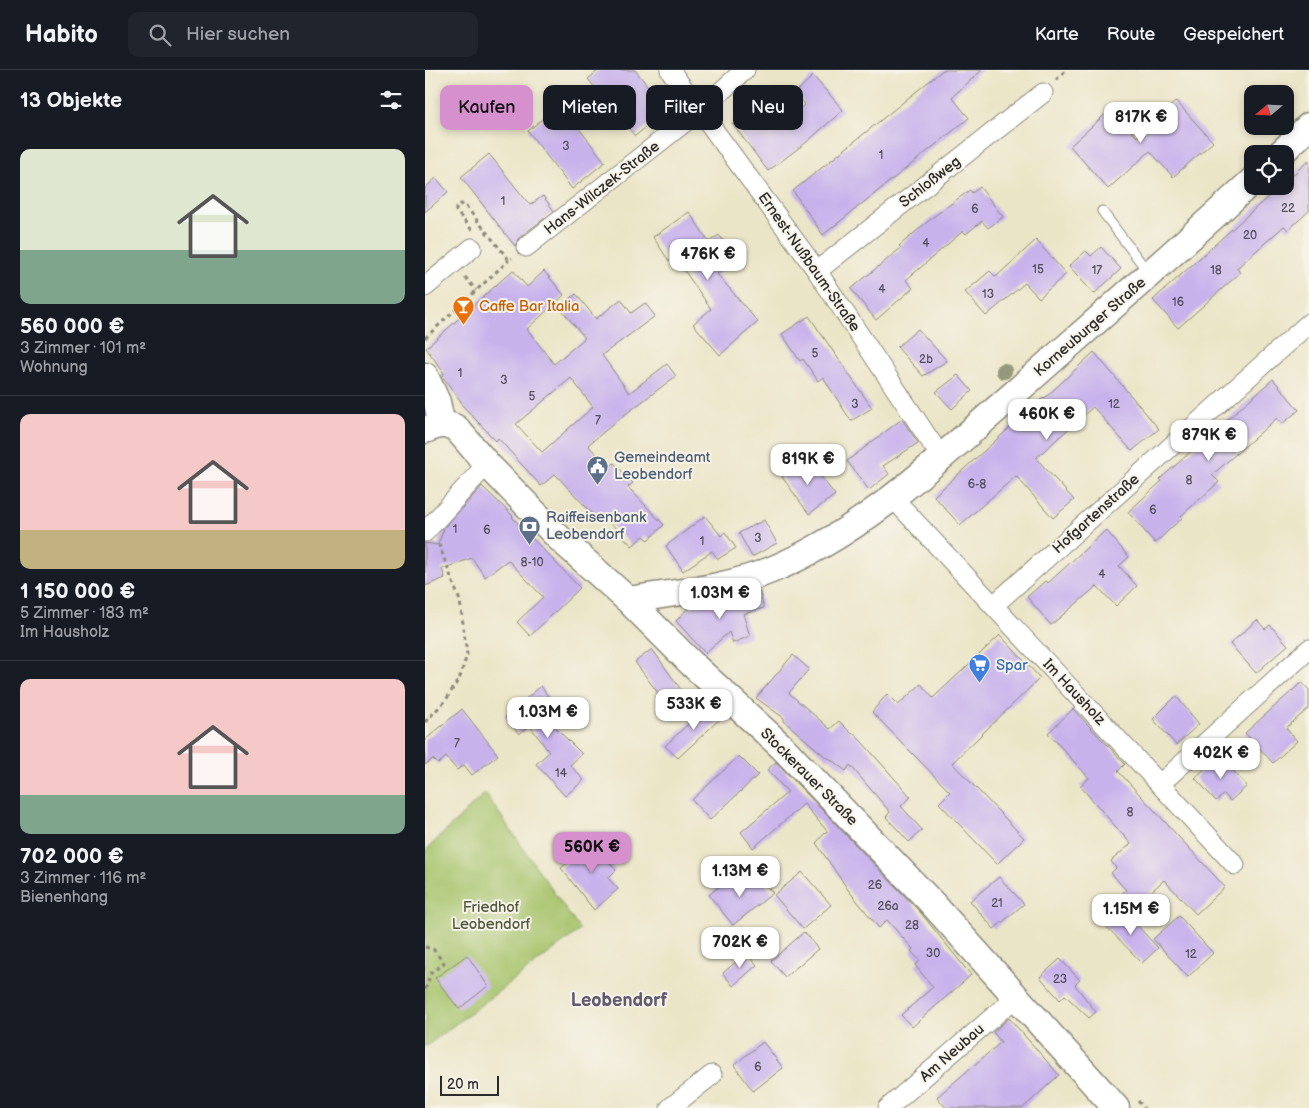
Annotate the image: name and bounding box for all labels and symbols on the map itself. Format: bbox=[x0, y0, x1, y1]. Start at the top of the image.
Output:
north arrow bbox=[1244, 85, 1294, 135]
pin: 817K € bbox=[1100, 102, 1182, 144]
street label: Hans-Wilczek-Straße bbox=[540, 137, 664, 239]
house number: 3 bbox=[562, 139, 570, 154]
house number: 1 bbox=[879, 148, 883, 163]
street label: Schloßweg bbox=[895, 152, 965, 212]
street label: Ernest-Nußbaum-Straße bbox=[754, 189, 864, 335]
house number: 1 bbox=[501, 194, 505, 209]
house number: 22 bbox=[1281, 201, 1295, 216]
house number: 6 bbox=[971, 202, 979, 217]
house number: 20 bbox=[1243, 228, 1257, 243]
house number: 4 bbox=[922, 236, 930, 251]
pin: 476K € bbox=[667, 238, 749, 281]
house number: 15 bbox=[1032, 262, 1044, 277]
house number: 17 bbox=[1092, 263, 1102, 278]
house number: 18 bbox=[1210, 263, 1222, 278]
street label: Korneuburger Straße bbox=[1030, 273, 1150, 381]
house number: 4 bbox=[878, 282, 886, 297]
house number: 13 bbox=[982, 287, 994, 302]
bar icon: Caffe Bar Italia bbox=[451, 294, 475, 325]
house number: 16 bbox=[1172, 295, 1184, 310]
place label: Caffe Bar Italia bbox=[479, 297, 580, 316]
house number: 5 bbox=[812, 346, 819, 361]
house number: 2b bbox=[919, 352, 933, 367]
house number: 1 bbox=[458, 366, 462, 381]
house number: 3 bbox=[500, 373, 508, 388]
house number: 5 bbox=[529, 389, 536, 404]
house number: 3 bbox=[851, 397, 859, 412]
house number: 12 bbox=[1108, 397, 1120, 412]
pin: 460K € bbox=[1006, 398, 1088, 441]
house number: 7 bbox=[595, 413, 601, 428]
pin: 879K € bbox=[1168, 420, 1250, 462]
pin: 819K € bbox=[767, 444, 849, 486]
place label: Gemeindeamt Leobendorf bbox=[614, 448, 711, 484]
public building icon: Gemeindeamt Leobendorf bbox=[586, 454, 610, 485]
street label: Hofgartenstraße bbox=[1049, 470, 1144, 558]
house number: 8 bbox=[1186, 473, 1193, 488]
house number: 6-8 bbox=[968, 477, 986, 492]
house number: 6 bbox=[1149, 503, 1157, 518]
place label: Raiffeisenbank Leobendorf bbox=[546, 508, 647, 544]
bank icon: Raiffeisenbank Leobendorf bbox=[518, 514, 542, 545]
house number: 1 bbox=[453, 522, 457, 537]
house number: 6 bbox=[483, 523, 491, 538]
house number: 3 bbox=[754, 531, 762, 546]
house number: 1 bbox=[700, 534, 704, 549]
house number: 8-10 bbox=[520, 555, 544, 570]
house number: 4 bbox=[1098, 567, 1106, 582]
pin: 1.03M € bbox=[674, 578, 766, 620]
supermarket icon: Spar bbox=[968, 653, 992, 684]
street label: Im Hausholz bbox=[1039, 655, 1110, 730]
place label: Spar bbox=[996, 656, 1028, 675]
pin: 533K € bbox=[653, 688, 735, 731]
pin: 1.03M € bbox=[502, 696, 594, 739]
street label: Stockerauer Straße bbox=[756, 724, 862, 830]
house number: 7 bbox=[454, 736, 460, 751]
pin: 402K € bbox=[1180, 738, 1262, 780]
house number: 14 bbox=[555, 766, 568, 781]
house number: 8 bbox=[1127, 805, 1134, 820]
pin: 560K € bbox=[551, 832, 633, 874]
pin: 1.13M € bbox=[694, 856, 786, 898]
house number: 26 bbox=[868, 878, 882, 893]
pin: 1.15M € bbox=[1085, 894, 1177, 936]
house number: 21 bbox=[991, 896, 1003, 911]
park label: Friedhof Leobendorf bbox=[452, 898, 531, 934]
house number: 26a bbox=[877, 899, 899, 914]
house number: 28 bbox=[905, 918, 919, 933]
pin: 702K € bbox=[699, 926, 781, 969]
house number: 30 bbox=[926, 946, 940, 961]
house number: 12 bbox=[1185, 947, 1197, 962]
house number: 23 bbox=[1053, 972, 1067, 987]
district label: Leobendorf bbox=[571, 990, 667, 1011]
street label: Am Neubau bbox=[916, 1020, 988, 1086]
house number: 6 bbox=[754, 1060, 762, 1075]
scale bar bbox=[440, 1073, 499, 1096]

